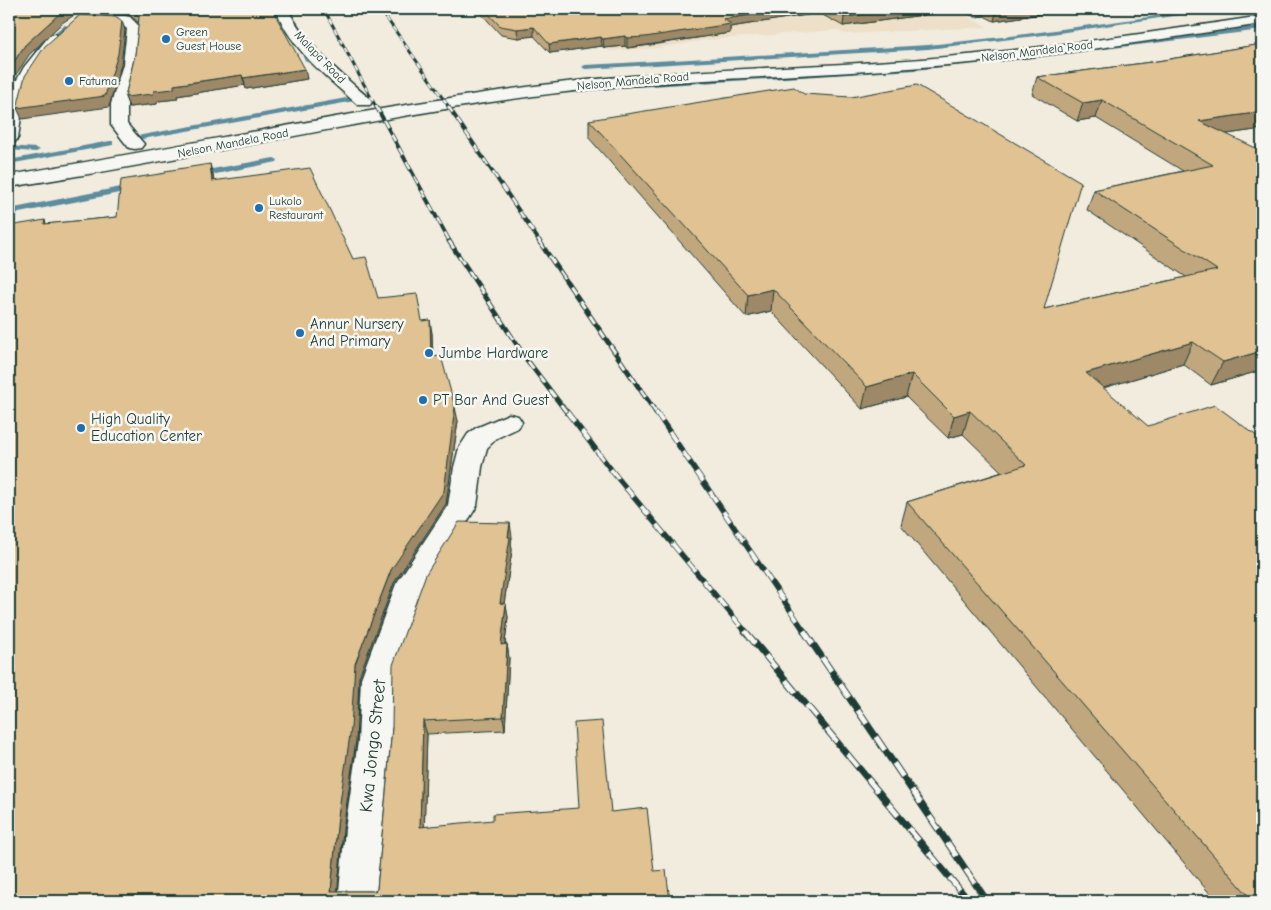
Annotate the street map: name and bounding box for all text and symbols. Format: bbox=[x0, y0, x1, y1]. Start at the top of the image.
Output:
place label: Green Guest House bbox=[176, 25, 241, 53]
street label: Malapa Road bbox=[291, 28, 349, 86]
marker: Green Guest House bbox=[160, 33, 172, 45]
street label: Nelson Mandela Road bbox=[980, 37, 1094, 65]
street label: Nelson Mandela Road bbox=[576, 69, 690, 93]
place label: Fatuma bbox=[79, 74, 117, 88]
marker: Fatuma bbox=[63, 75, 75, 87]
street label: Nelson Mandela Road bbox=[176, 125, 290, 161]
place label: Lukolo Restaurant bbox=[269, 194, 324, 222]
marker: Lukolo Restaurant bbox=[253, 202, 265, 214]
place label: Annur Nursery And Primary bbox=[310, 315, 404, 350]
marker: Annur Nursery And Primary bbox=[294, 327, 306, 339]
place label: Jumbe Hardware bbox=[439, 344, 549, 362]
marker: Jumbe Hardware bbox=[423, 347, 435, 359]
place label: PT Bar And Guest bbox=[433, 391, 549, 409]
marker: PT Bar And Guest bbox=[417, 394, 429, 406]
place label: High Quality Education Center bbox=[91, 410, 202, 445]
marker: High Quality Education Center bbox=[75, 422, 87, 434]
street label: Kwa Jongo Street bbox=[356, 678, 391, 814]

